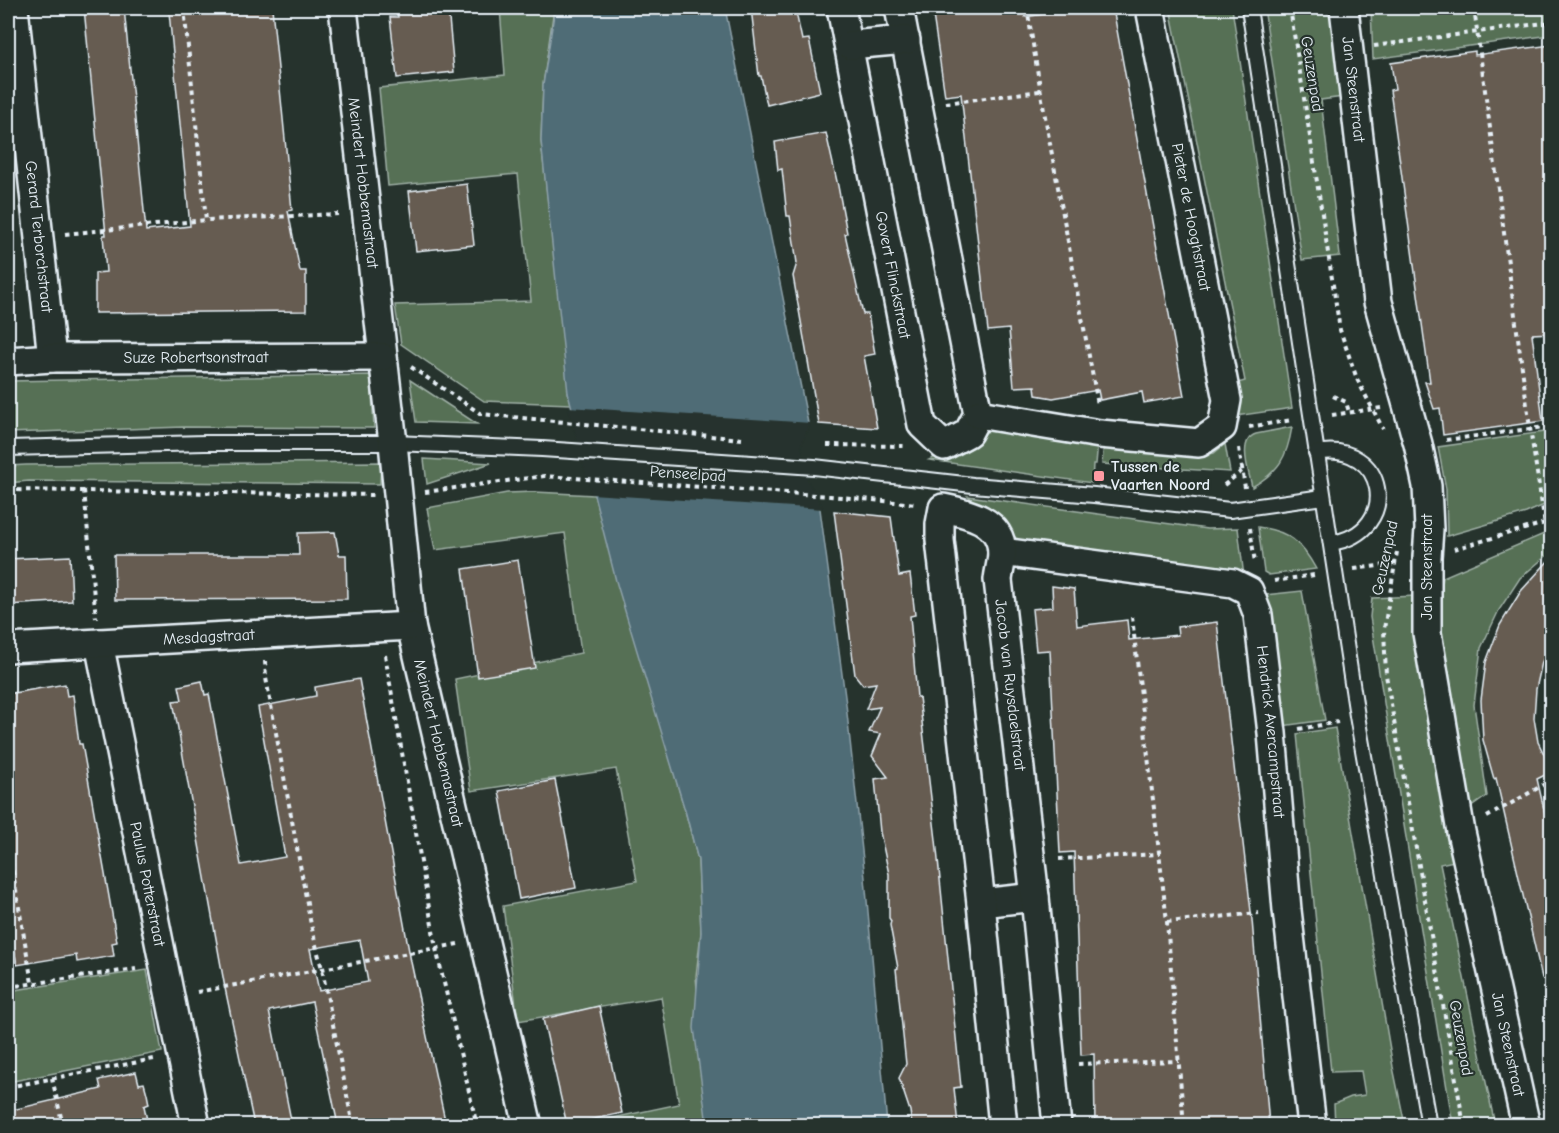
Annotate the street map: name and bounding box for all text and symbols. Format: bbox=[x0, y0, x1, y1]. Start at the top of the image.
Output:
street label: Geuzenpad bbox=[1297, 35, 1327, 113]
street label: Jan Steenstraat bbox=[1338, 36, 1369, 144]
street label: Meindert Hobbemastraat bbox=[344, 96, 382, 270]
street label: Pieter de Hooghstraat bbox=[1168, 142, 1214, 293]
street label: Gerard Terborchstraat bbox=[22, 160, 56, 314]
street label: Govert Flinckstraat bbox=[872, 210, 914, 341]
street label: Suze Robertsonstraat bbox=[124, 348, 269, 367]
place label: Tussen de Vaarten Noord bbox=[1111, 458, 1210, 494]
street label: Penseelpad bbox=[649, 462, 727, 486]
marker: Tussen de Vaarten Noord bbox=[1092, 469, 1106, 483]
street label: Jan Steenstraat bbox=[1418, 514, 1436, 620]
street label: Geuzenpad bbox=[1368, 519, 1402, 597]
street label: Jacob van Ruysdaelstraat bbox=[991, 598, 1029, 772]
street label: Mesdagstraat bbox=[162, 626, 255, 649]
street label: Hendrick Avercampstraat bbox=[1253, 644, 1288, 819]
street label: Meindert Hobbemastraat bbox=[410, 657, 467, 829]
street label: Paulus Potterstraat bbox=[126, 820, 169, 948]
street label: Jan Steenstraat bbox=[1488, 991, 1528, 1099]
street label: Geuzenpad bbox=[1446, 999, 1476, 1077]

